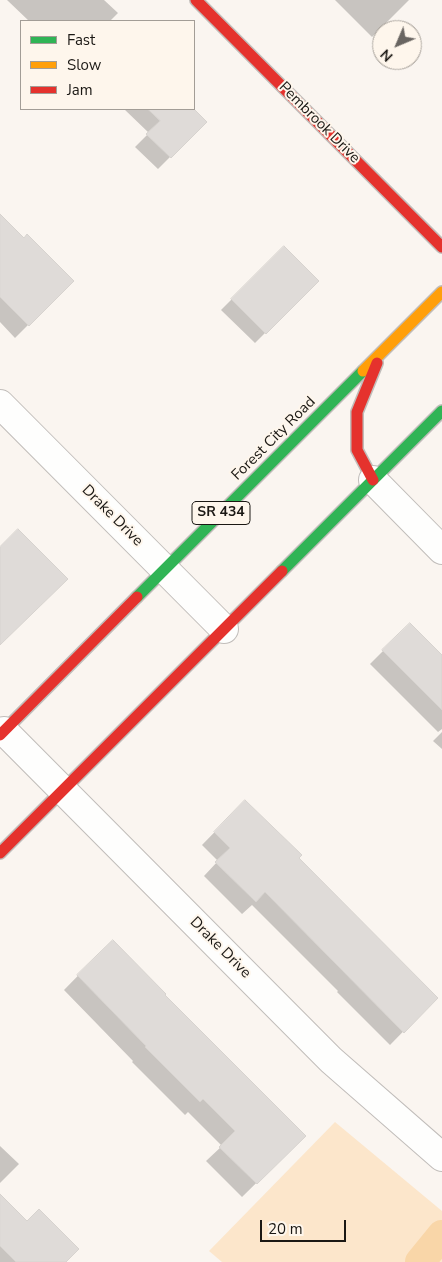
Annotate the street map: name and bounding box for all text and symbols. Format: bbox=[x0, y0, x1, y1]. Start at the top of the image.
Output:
legend bbox=[20, 20, 195, 110]
north arrow bbox=[372, 20, 422, 70]
text: Fast bbox=[67, 30, 95, 50]
text: N bbox=[376, 45, 397, 66]
text: Slow bbox=[67, 55, 101, 75]
street label: Pembrook Drive bbox=[275, 79, 363, 167]
text: Jam bbox=[67, 80, 93, 100]
street label: Forest City Road bbox=[228, 393, 320, 485]
street label: Drake Drive bbox=[78, 482, 146, 550]
road number: SR 434 bbox=[192, 502, 250, 524]
street label: Drake Drive bbox=[186, 914, 254, 982]
scale bar bbox=[262, 1210, 348, 1242]
text: 20 m bbox=[268, 1219, 303, 1239]

